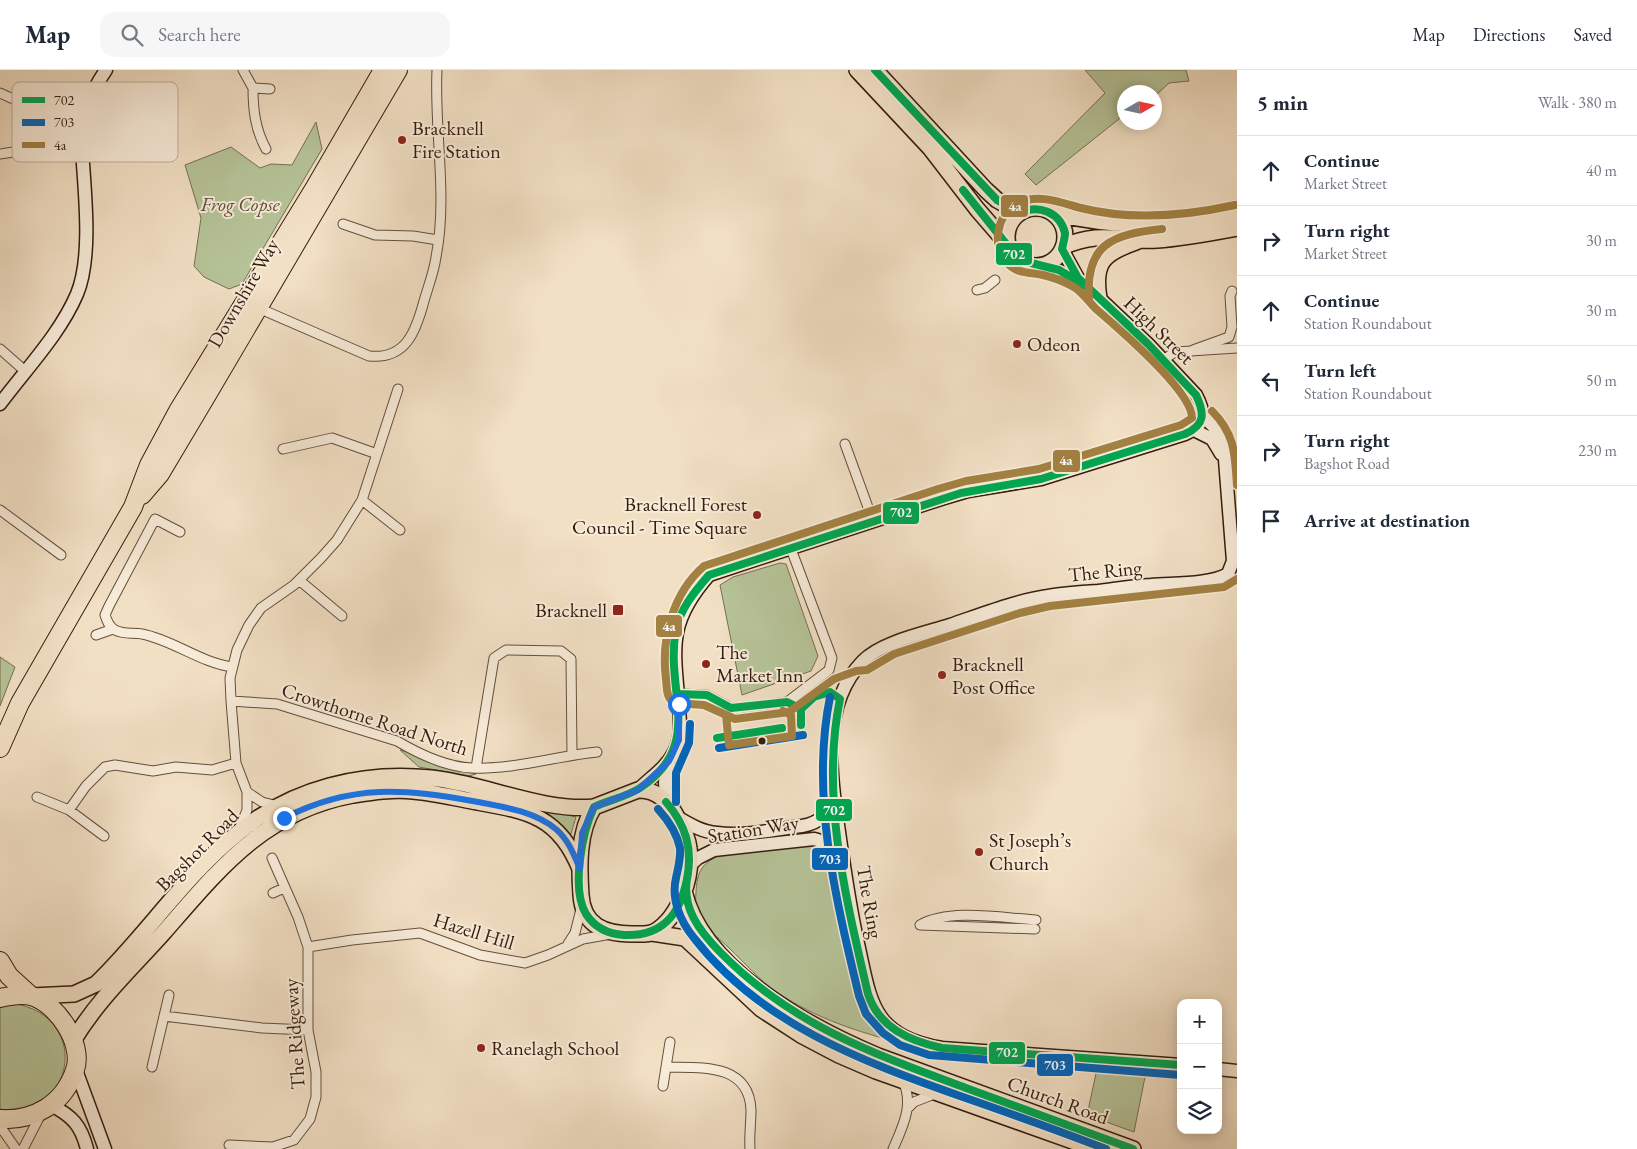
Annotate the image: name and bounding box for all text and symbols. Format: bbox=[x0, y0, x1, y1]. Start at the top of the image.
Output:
search box bbox=[100, 12, 450, 57]
text: Map bbox=[25, 19, 70, 50]
icon: search bbox=[118, 21, 146, 49]
text: Search here bbox=[158, 22, 241, 47]
text: Map bbox=[1413, 23, 1445, 46]
text: Directions bbox=[1473, 23, 1545, 46]
text: Saved bbox=[1573, 23, 1612, 46]
legend bbox=[12, 82, 178, 162]
north arrow bbox=[1117, 85, 1162, 130]
text: 5 min bbox=[1257, 89, 1308, 116]
text: 702 bbox=[54, 91, 74, 109]
text: Walk · 380 m bbox=[1538, 92, 1617, 113]
text: 703 bbox=[54, 113, 74, 131]
place label: Bracknell Fire Station bbox=[412, 115, 501, 164]
marker: Bracknell Fire Station bbox=[396, 134, 408, 146]
text: 4a bbox=[54, 136, 67, 154]
text: Continue bbox=[1304, 148, 1379, 173]
icon: ahead bbox=[1257, 157, 1285, 185]
text: 40 m bbox=[1586, 160, 1617, 181]
text: Market Street bbox=[1304, 173, 1387, 194]
park label: Frog Copse bbox=[200, 191, 280, 217]
line badge: 4a bbox=[1000, 194, 1029, 218]
text: 4a bbox=[1008, 197, 1023, 215]
text: Turn right bbox=[1304, 218, 1390, 243]
icon: right bbox=[1257, 227, 1285, 255]
text: 30 m bbox=[1586, 230, 1617, 251]
street label: Downshire Way bbox=[201, 233, 285, 352]
line badge: 702 bbox=[995, 242, 1033, 266]
text: Market Street bbox=[1304, 243, 1387, 264]
text: 702 bbox=[1003, 245, 1026, 263]
text: Continue bbox=[1304, 288, 1379, 313]
street label: High Street bbox=[1118, 290, 1200, 370]
icon: ahead bbox=[1257, 297, 1285, 325]
text: 30 m bbox=[1586, 300, 1617, 321]
text: Station Roundabout bbox=[1304, 313, 1432, 334]
place label: Odeon bbox=[1027, 331, 1081, 357]
marker: Odeon bbox=[1011, 338, 1023, 350]
text: Turn left bbox=[1304, 358, 1376, 383]
icon: left bbox=[1257, 367, 1285, 395]
text: 50 m bbox=[1586, 370, 1617, 391]
text: Station Roundabout bbox=[1304, 383, 1432, 404]
text: Turn right bbox=[1304, 428, 1390, 453]
icon: right bbox=[1257, 437, 1285, 465]
text: 230 m bbox=[1578, 440, 1617, 461]
line badge: 4a bbox=[1052, 449, 1081, 473]
text: 4a bbox=[1059, 451, 1074, 469]
text: Bagshot Road bbox=[1304, 453, 1390, 474]
place label: Bracknell Forest Council - Time Square bbox=[572, 491, 748, 540]
line badge: 702 bbox=[882, 501, 920, 525]
text: 702 bbox=[890, 503, 913, 521]
icon: arrive bbox=[1257, 507, 1285, 535]
text: Arrive at destination bbox=[1304, 508, 1470, 533]
marker: Bracknell Forest Council - Time Square bbox=[751, 509, 763, 521]
street label: The Ring bbox=[1067, 554, 1143, 588]
place label: Bracknell bbox=[535, 597, 607, 623]
marker: Bracknell bbox=[611, 603, 625, 617]
line badge: 4a bbox=[655, 614, 683, 638]
text: 4a bbox=[662, 617, 677, 635]
place label: The Market Inn bbox=[716, 639, 804, 688]
place label: Bracknell Post Office bbox=[952, 651, 1035, 700]
marker: The Market Inn bbox=[700, 658, 712, 670]
marker: Bracknell Post Office bbox=[936, 669, 948, 681]
street label: Crowthorne Road North bbox=[278, 677, 472, 761]
route start bbox=[668, 693, 691, 716]
unlabelled marker bbox=[757, 736, 767, 746]
line badge: 702 bbox=[815, 798, 853, 822]
text: 702 bbox=[823, 801, 846, 819]
street label: Bagshot Road bbox=[150, 802, 245, 897]
route end bbox=[273, 807, 296, 830]
street label: Station Way bbox=[706, 809, 801, 849]
place label: St Joseph’s Church bbox=[989, 827, 1071, 876]
marker: St Joseph’s Church bbox=[973, 846, 985, 858]
line badge: 703 bbox=[811, 847, 849, 871]
text: 703 bbox=[819, 850, 841, 868]
street label: The Ring bbox=[851, 863, 889, 941]
street label: Hazell Hill bbox=[430, 906, 518, 956]
street label: The Ridgeway bbox=[277, 977, 311, 1090]
map controls bbox=[1177, 999, 1222, 1134]
button: + bbox=[1177, 999, 1222, 1044]
place label: Ranelagh School bbox=[491, 1035, 620, 1061]
line badge: 702 bbox=[988, 1041, 1026, 1065]
marker: Ranelagh School bbox=[475, 1042, 487, 1054]
text: 702 bbox=[996, 1043, 1019, 1061]
button: − bbox=[1177, 1044, 1222, 1089]
line badge: 703 bbox=[1036, 1053, 1074, 1077]
text: 703 bbox=[1044, 1056, 1066, 1074]
street label: Church Road bbox=[1004, 1070, 1113, 1131]
button: layers bbox=[1177, 1089, 1222, 1134]

